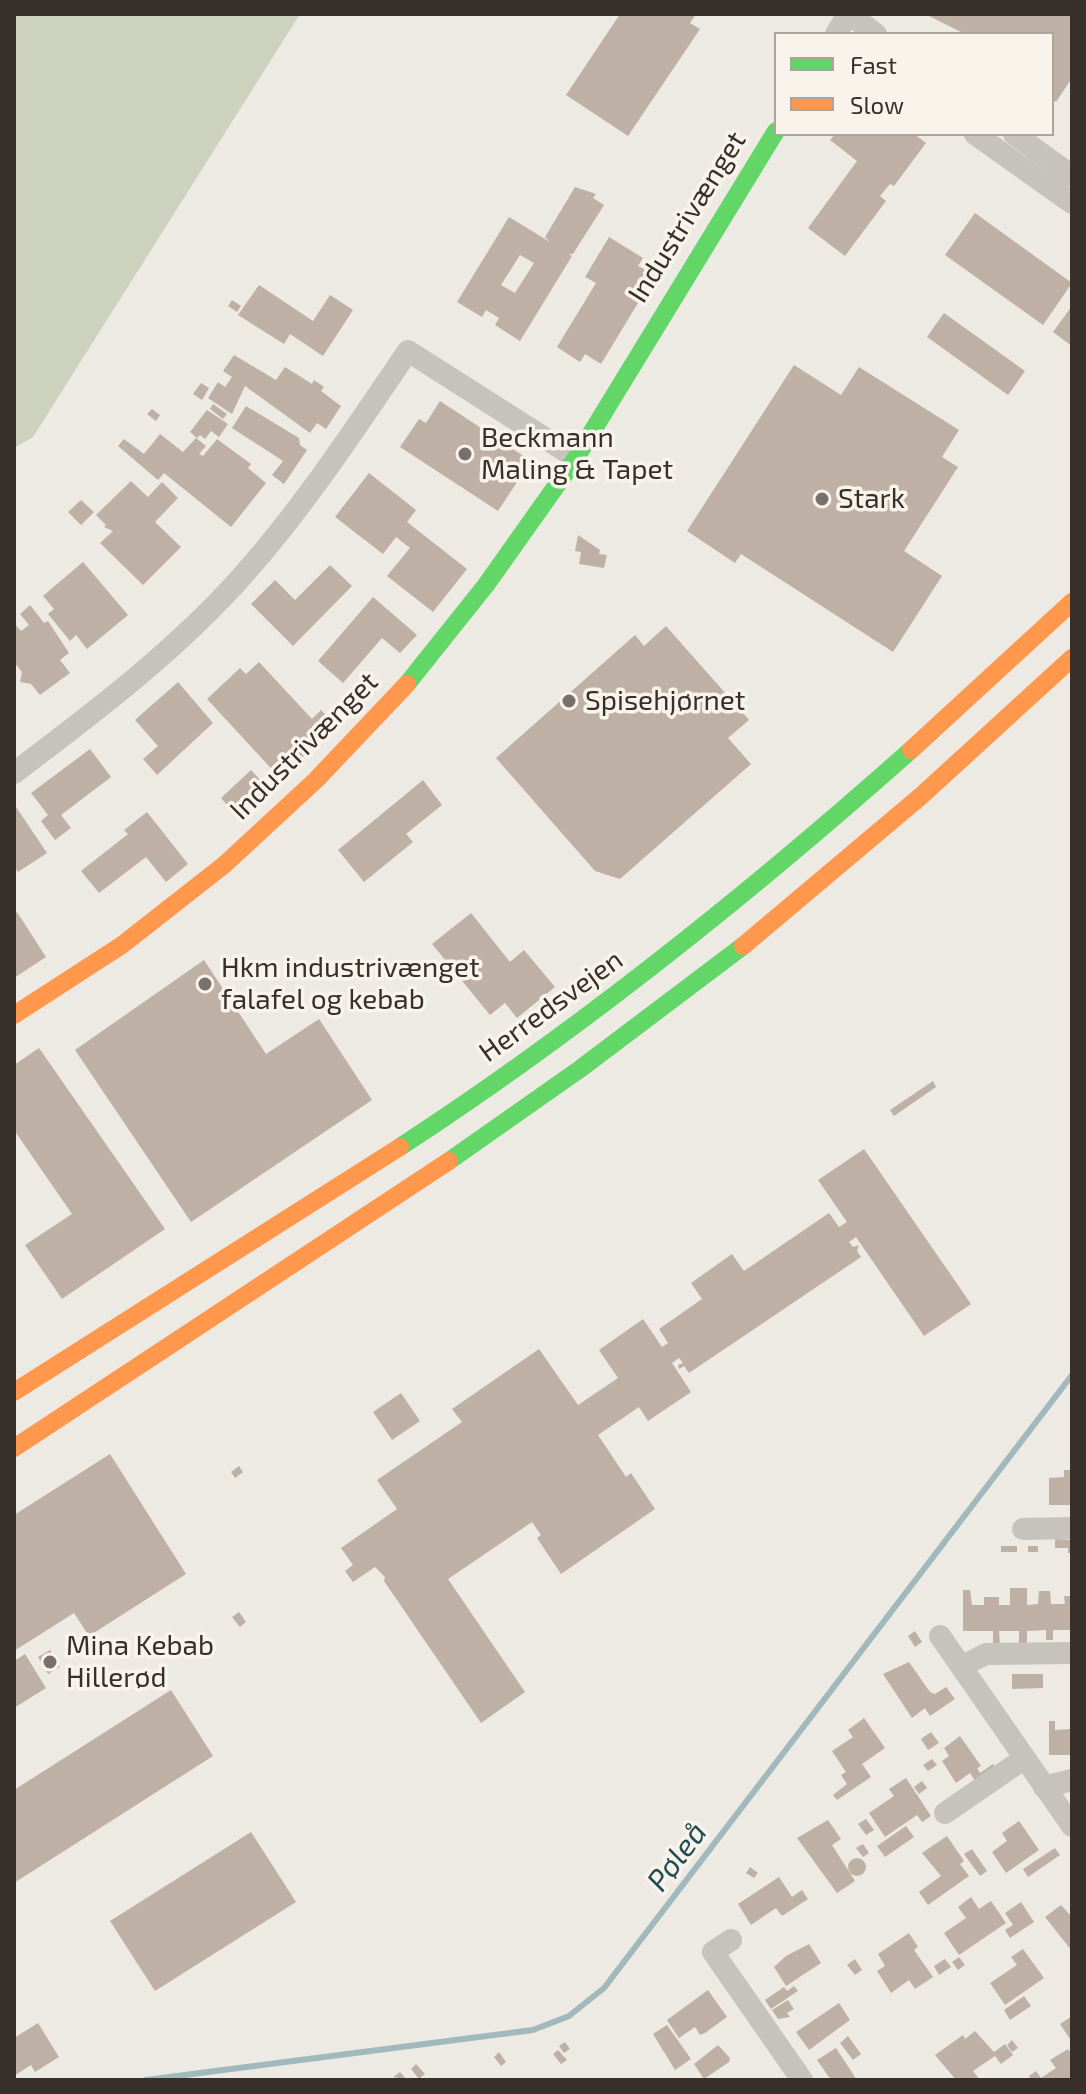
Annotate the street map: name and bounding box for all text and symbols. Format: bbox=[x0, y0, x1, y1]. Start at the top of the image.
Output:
legend bbox=[774, 32, 1054, 136]
text: Fast bbox=[850, 50, 897, 79]
text: Slow bbox=[850, 90, 904, 119]
street label: Industrivænget bbox=[621, 125, 753, 309]
place label: Beckmann Maling & Tapet bbox=[481, 421, 673, 487]
marker: Beckmann Maling & Tapet bbox=[456, 445, 474, 463]
place label: Stark bbox=[838, 482, 905, 516]
marker: Stark bbox=[813, 490, 831, 508]
street label: Industrivænget bbox=[223, 665, 385, 827]
place label: Spisehjørnet bbox=[585, 684, 746, 718]
marker: Spisehjørnet bbox=[560, 692, 578, 710]
street label: Herredsvejen bbox=[473, 943, 629, 1069]
place label: Hkm industrivænget falafel og kebab bbox=[221, 951, 480, 1017]
marker: Hkm industrivænget falafel og kebab bbox=[196, 975, 214, 993]
place label: Mina Kebab Hillerød bbox=[66, 1629, 214, 1695]
marker: Mina Kebab Hillerød bbox=[41, 1653, 59, 1671]
water label: Pøleå bbox=[640, 1816, 714, 1898]

